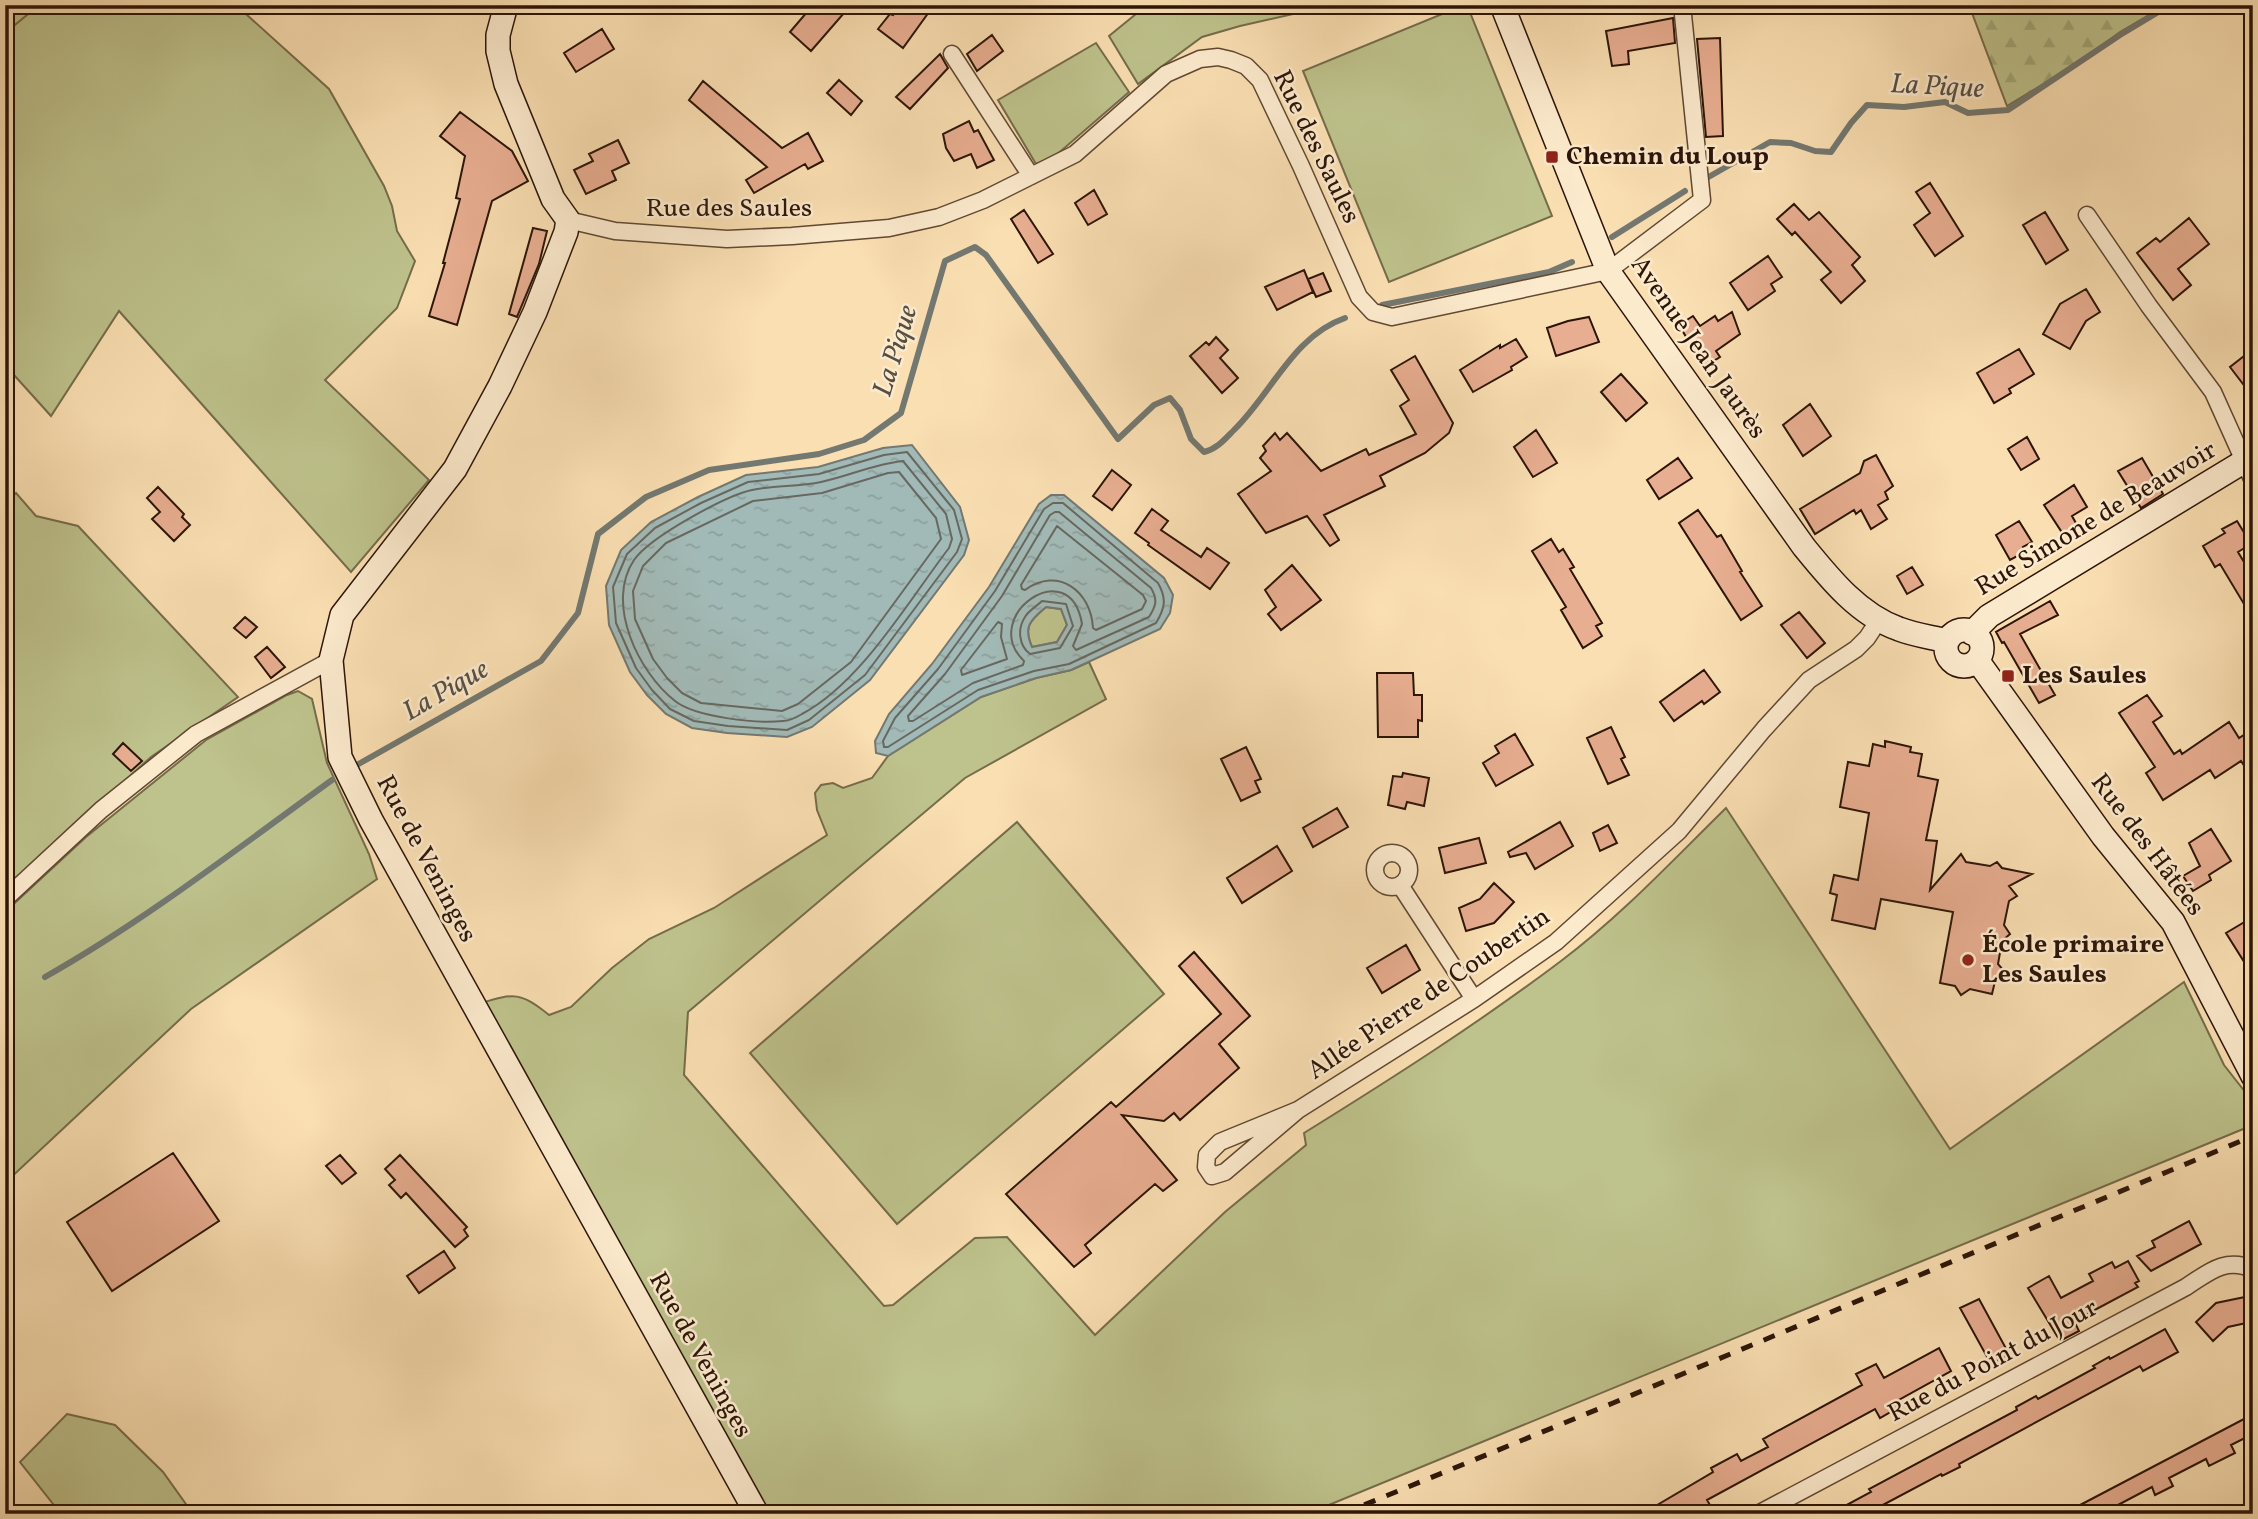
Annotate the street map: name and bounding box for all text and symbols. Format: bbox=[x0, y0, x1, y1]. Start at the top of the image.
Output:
street label: Rue des Saules bbox=[1263, 64, 1369, 230]
water label: La Pique bbox=[1889, 65, 1985, 109]
place label: Chemin du Loup bbox=[1566, 139, 1769, 175]
marker: Chemin du Loup bbox=[1544, 149, 1560, 165]
street label: Rue des Saules bbox=[646, 191, 812, 227]
street label: Avenue Jean Jaurès bbox=[1622, 249, 1774, 447]
water label: La Pique bbox=[864, 301, 928, 401]
street label: Rue Simone de Beauvoir bbox=[1969, 433, 2223, 605]
water label: La Pique bbox=[396, 651, 496, 731]
place label: Les Saules bbox=[2022, 658, 2147, 694]
marker: Les Saules bbox=[2000, 668, 2016, 684]
street label: Rue des Hâtées bbox=[2081, 766, 2213, 924]
street label: Rue de Veninges bbox=[367, 769, 485, 949]
street label: Allée Pierre de Coubertin bbox=[1300, 899, 1558, 1089]
place label: École primaire Les Saules bbox=[1982, 927, 2164, 993]
marker: École primaire Les Saules bbox=[1960, 952, 1976, 968]
street label: Rue de Veninges bbox=[639, 1266, 761, 1444]
street label: Rue du Point du Jour bbox=[1882, 1290, 2104, 1432]

